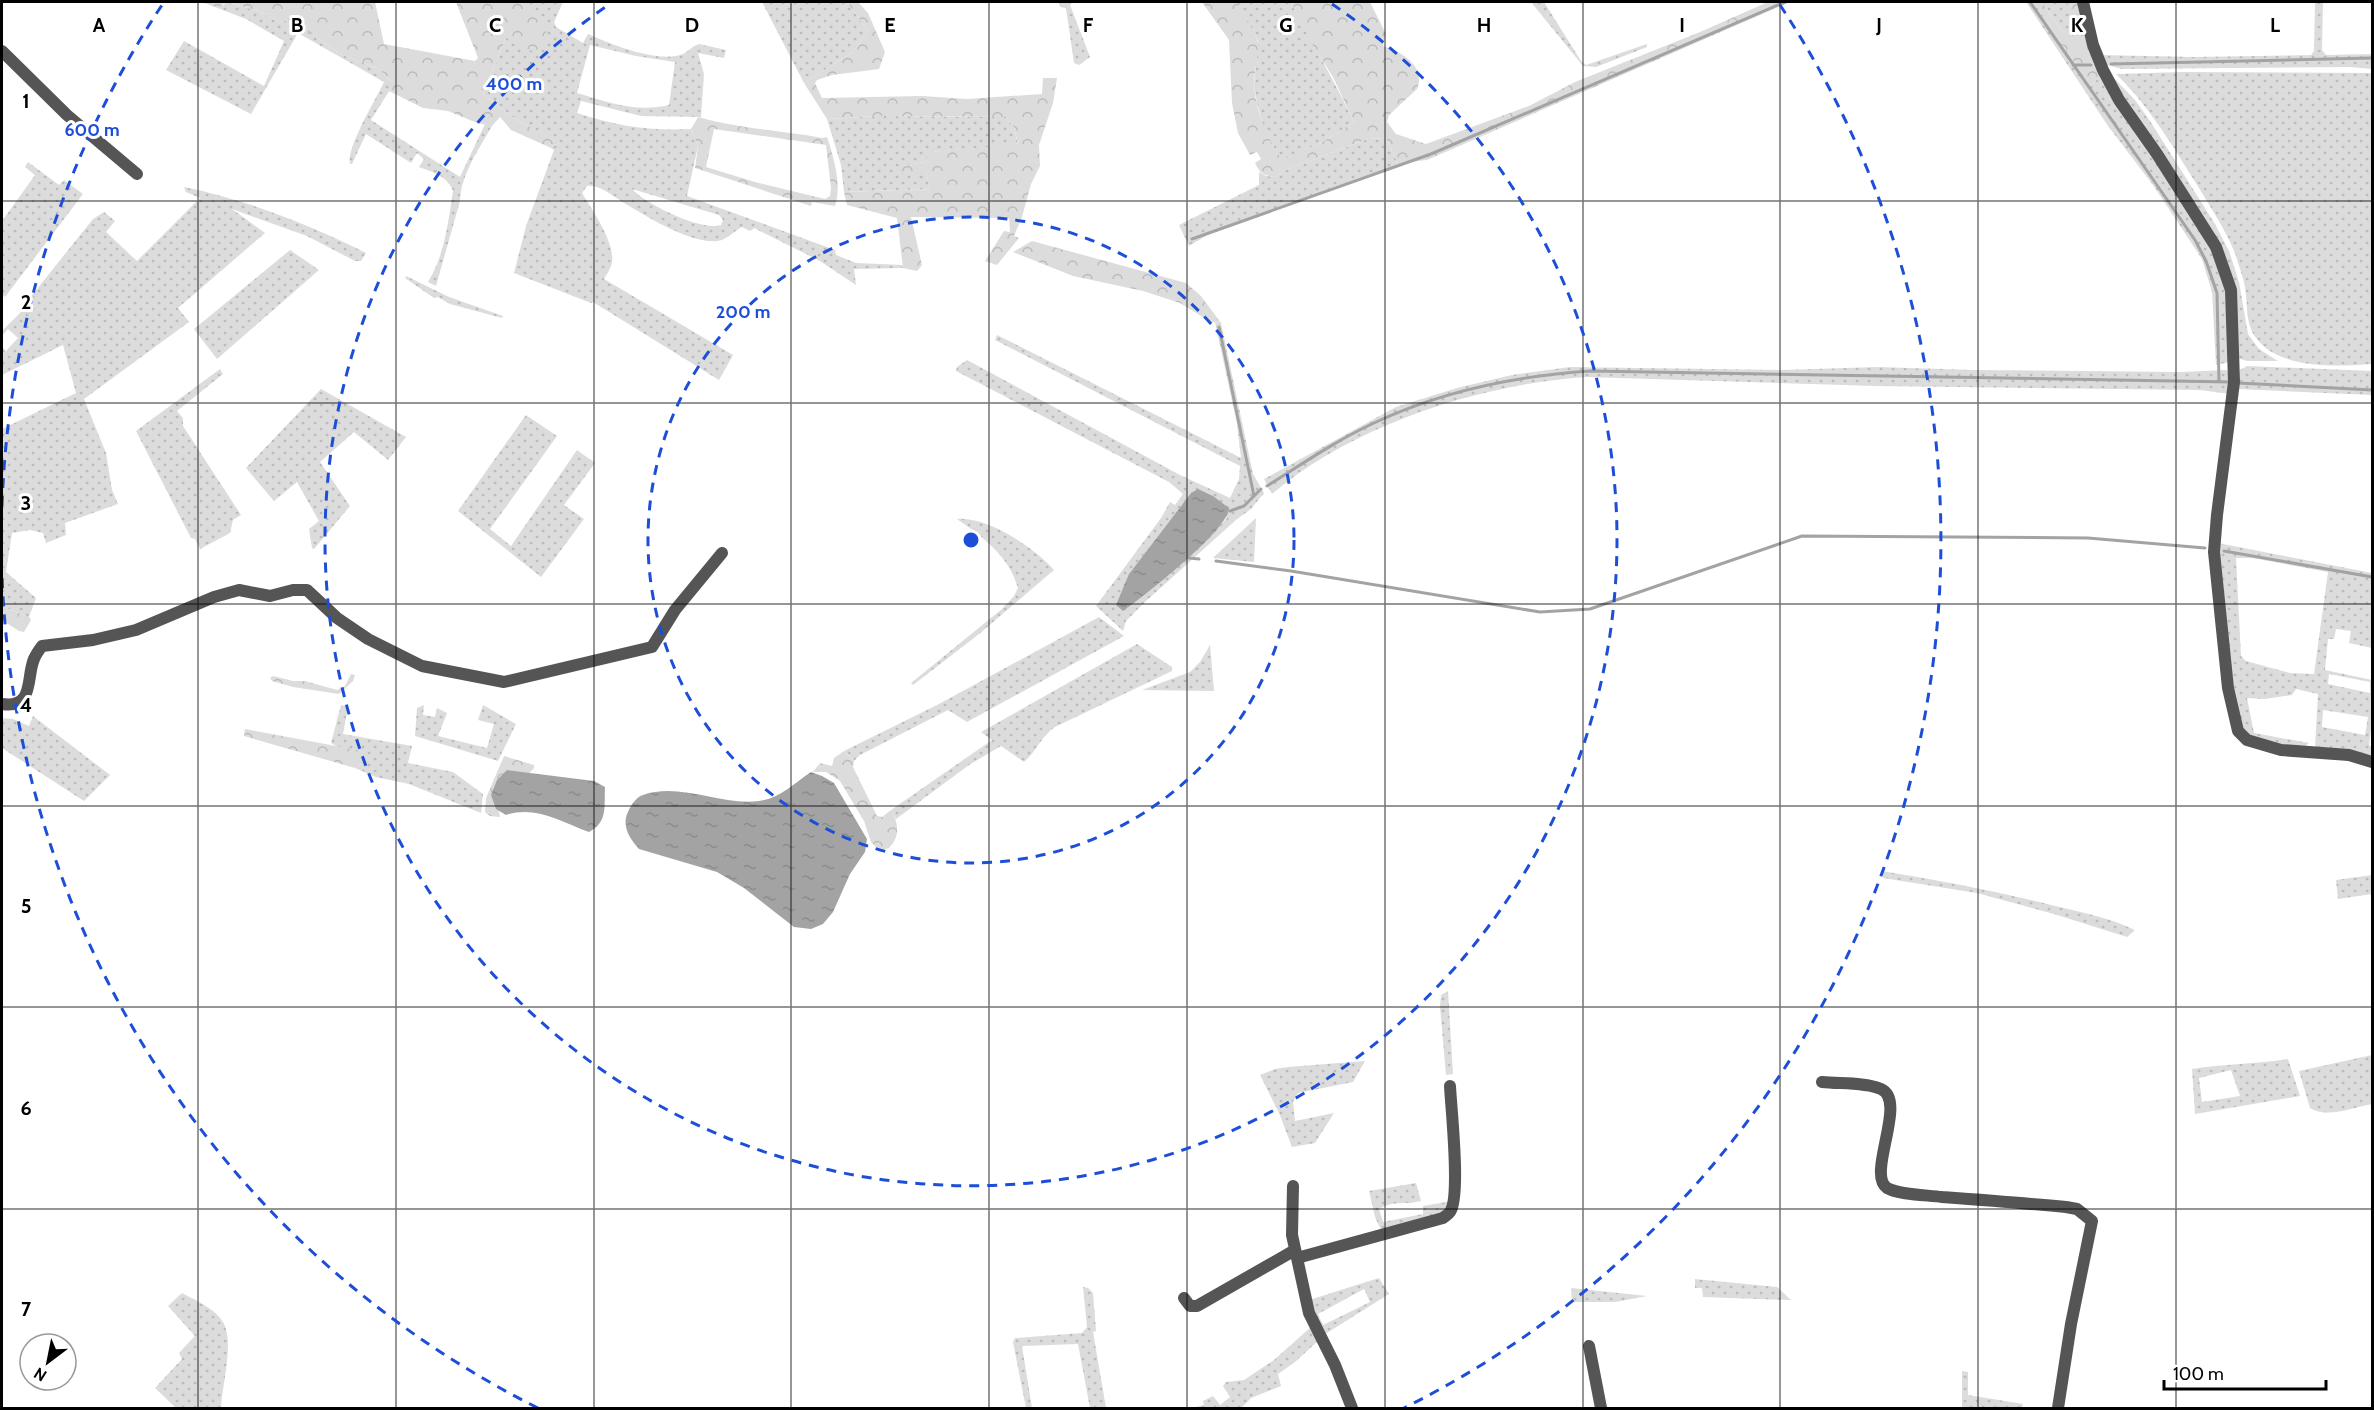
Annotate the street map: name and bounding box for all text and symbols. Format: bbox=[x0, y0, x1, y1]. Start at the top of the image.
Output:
text: A bbox=[93, 13, 106, 37]
text: B bbox=[291, 13, 303, 37]
text: C bbox=[489, 13, 501, 37]
text: D bbox=[685, 13, 699, 37]
text: E bbox=[884, 13, 896, 37]
text: F bbox=[1083, 13, 1094, 37]
text: G bbox=[1279, 13, 1293, 37]
text: H bbox=[1477, 13, 1491, 37]
text: I bbox=[1679, 13, 1685, 37]
text: J bbox=[1875, 13, 1882, 37]
text: K bbox=[2071, 13, 2084, 37]
text: L bbox=[2270, 13, 2280, 37]
text: 400 m bbox=[486, 73, 542, 95]
text: 1 bbox=[22, 89, 30, 113]
text: 600 m bbox=[64, 119, 120, 141]
text: 2 bbox=[21, 290, 31, 314]
text: 200 m bbox=[716, 301, 770, 323]
text: 3 bbox=[21, 491, 31, 515]
centre of rings bbox=[961, 530, 981, 550]
text: 4 bbox=[20, 693, 32, 717]
text: 5 bbox=[21, 894, 31, 918]
text: 6 bbox=[20, 1096, 32, 1120]
text: 7 bbox=[21, 1297, 32, 1321]
north arrow bbox=[18, 1332, 78, 1392]
scale bar bbox=[2164, 1353, 2326, 1391]
text: N bbox=[30, 1363, 50, 1385]
text: 100 m bbox=[2173, 1363, 2224, 1385]

